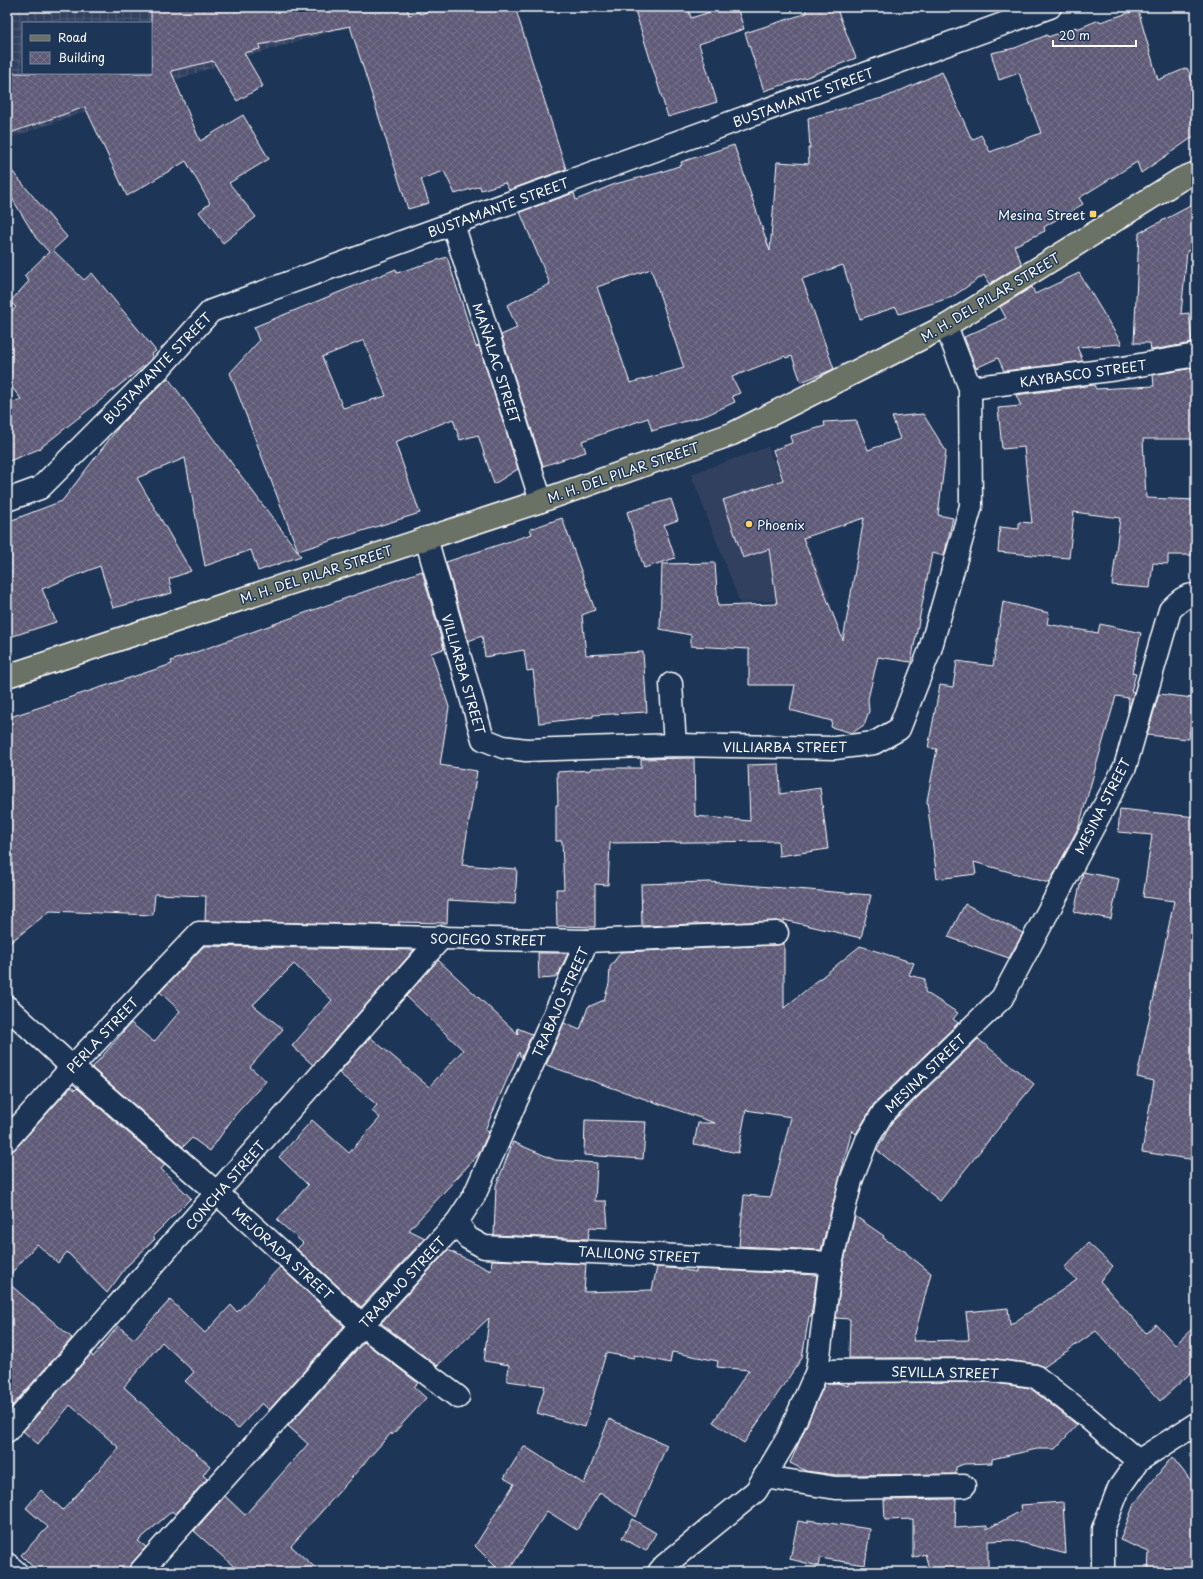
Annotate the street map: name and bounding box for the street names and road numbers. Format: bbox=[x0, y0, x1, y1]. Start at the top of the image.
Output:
street label: BUSTAMANTE STREET bbox=[730, 63, 876, 131]
street label: BUSTAMANTE STREET bbox=[425, 173, 571, 241]
street label: M. H. DEL PILAR STREET bbox=[917, 248, 1063, 346]
street label: MAÑALAC STREET bbox=[469, 300, 526, 426]
street label: BUSTAMANTE STREET bbox=[98, 308, 216, 428]
street label: KAYBASCO STREET bbox=[1018, 355, 1148, 391]
street label: M. H. DEL PILAR STREET bbox=[545, 437, 702, 507]
street label: M. H. DEL PILAR STREET bbox=[237, 540, 395, 608]
street label: VILLIARBA STREET bbox=[438, 612, 490, 736]
street label: VILLIARBA STREET bbox=[723, 737, 847, 756]
street label: MESINA STREET bbox=[1070, 754, 1135, 857]
street label: SOCIEGO STREET bbox=[430, 928, 546, 950]
street label: TRABAJO STREET bbox=[527, 944, 593, 1060]
street label: PERLA STREET bbox=[62, 993, 142, 1077]
street label: MESINA STREET bbox=[880, 1029, 970, 1117]
street label: CONCHA STREET bbox=[181, 1136, 269, 1234]
street label: MEJORADA STREET bbox=[228, 1202, 338, 1304]
street label: TRABAJO STREET bbox=[354, 1232, 450, 1332]
street label: TALILONG STREET bbox=[578, 1241, 701, 1267]
street label: SEVILLA STREET bbox=[891, 1362, 999, 1382]

